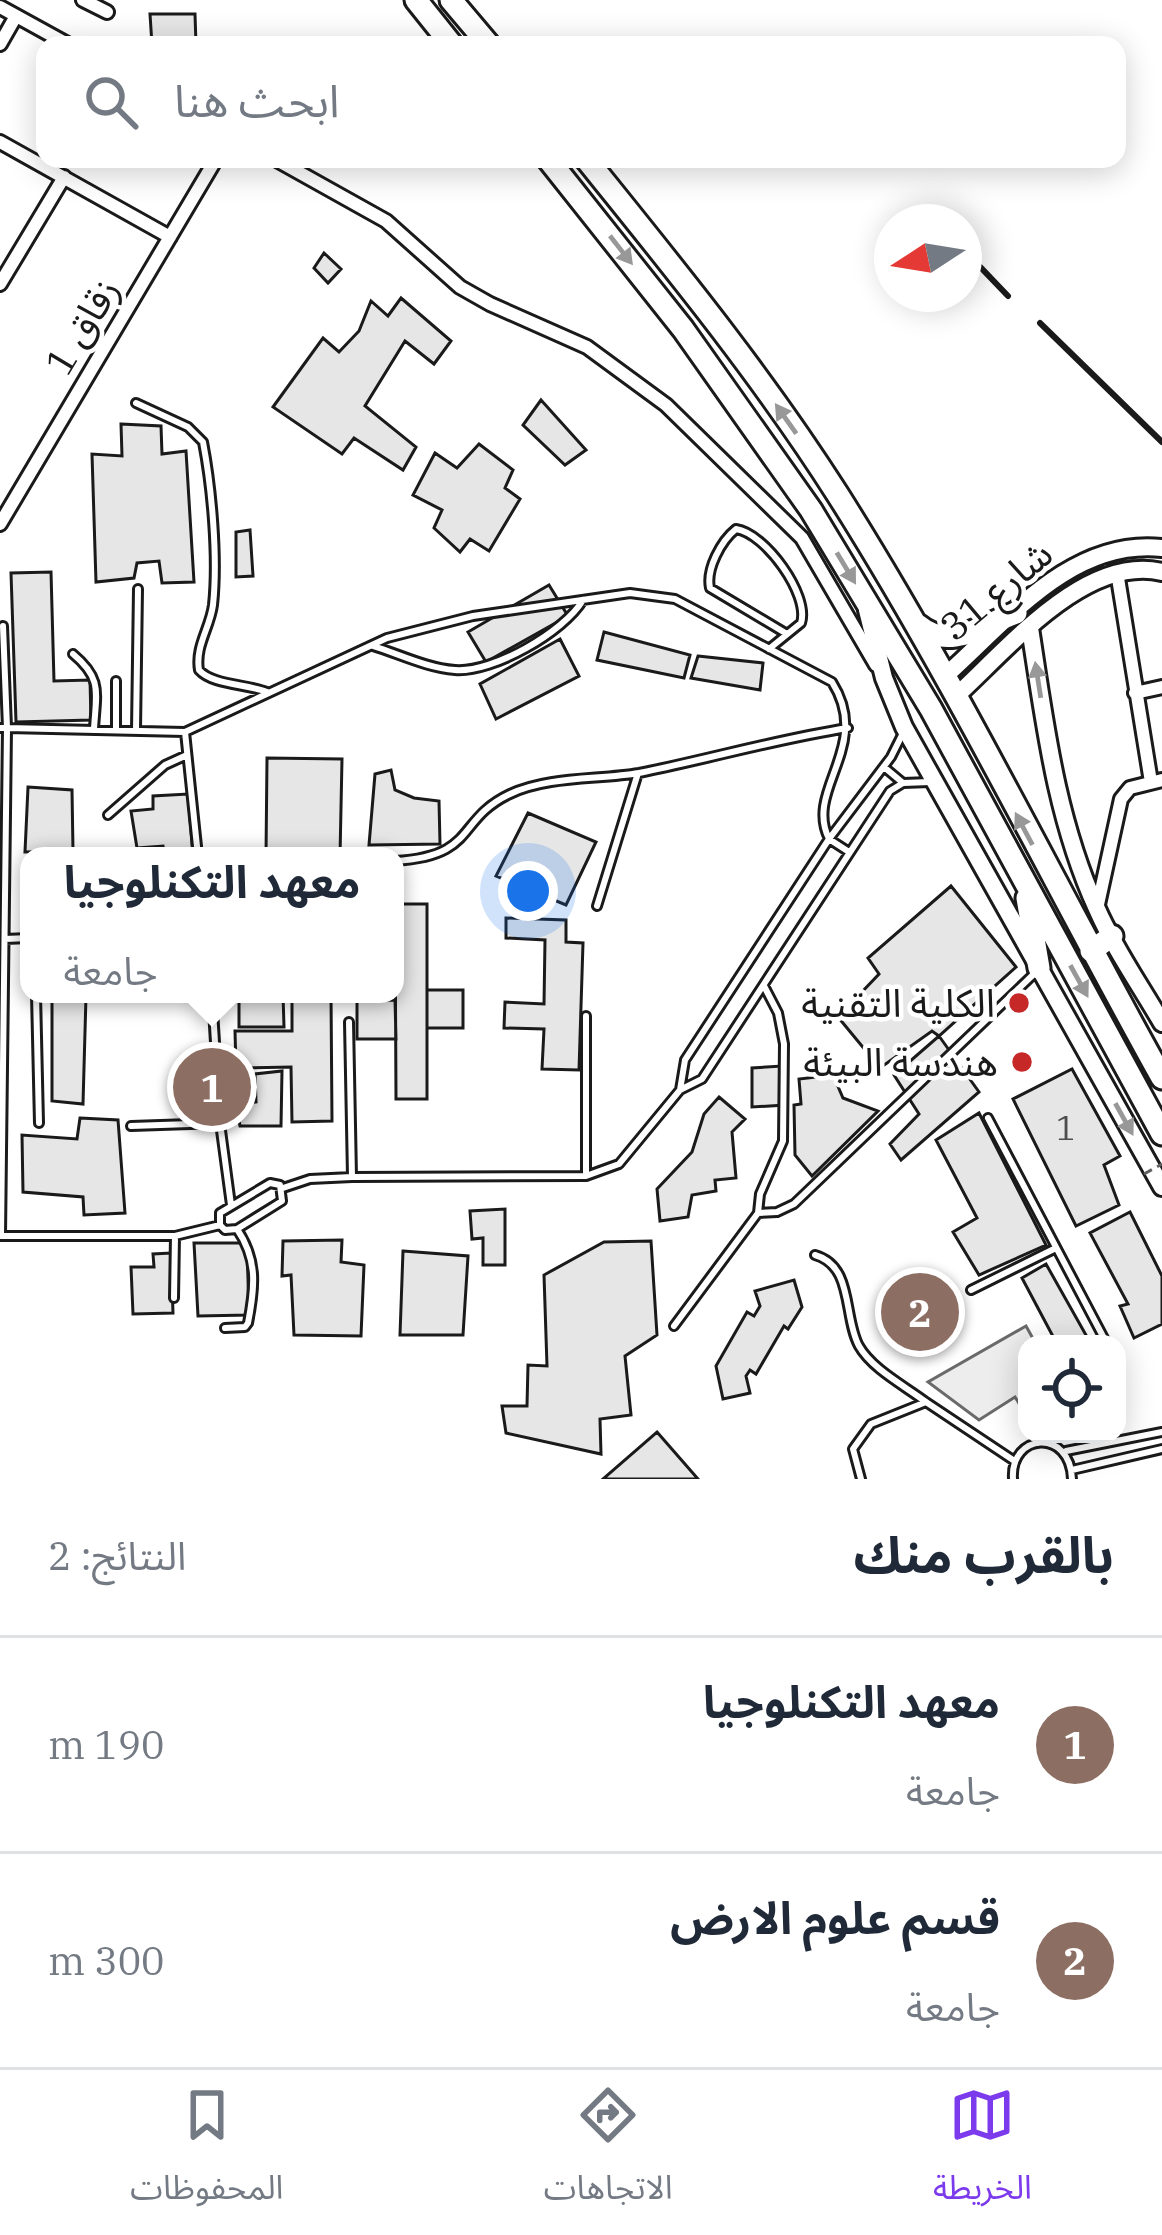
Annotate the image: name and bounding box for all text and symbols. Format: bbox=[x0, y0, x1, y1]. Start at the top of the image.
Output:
search box bbox=[36, 36, 1126, 168]
icon: search bbox=[78, 69, 144, 135]
text: ابحث هنا bbox=[174, 71, 339, 129]
north arrow bbox=[874, 204, 982, 312]
one-way arrow bbox=[608, 235, 633, 266]
street label: زقاق 1 bbox=[33, 268, 130, 384]
one-way arrow bbox=[775, 403, 798, 436]
street label: شارع 31 bbox=[929, 528, 1065, 655]
one-way arrow bbox=[834, 552, 855, 585]
one-way arrow bbox=[1028, 660, 1047, 698]
one-way arrow bbox=[1015, 811, 1035, 846]
popup bbox=[20, 847, 404, 1003]
text: معهد التكنلوجيا bbox=[63, 852, 361, 910]
your location bbox=[498, 861, 558, 921]
text: جامعة bbox=[63, 945, 158, 996]
one-way arrow bbox=[1068, 964, 1089, 999]
place label: الكلية التقنية bbox=[801, 977, 995, 1028]
marker: الكلية التقنية bbox=[1006, 990, 1032, 1016]
place label: هندسة البيئة bbox=[803, 1036, 998, 1087]
pin: 1 bbox=[173, 1042, 251, 1132]
marker: هندسة البيئة bbox=[1009, 1049, 1035, 1075]
one-way arrow bbox=[1112, 1102, 1133, 1136]
house number: 1 bbox=[1056, 1106, 1076, 1149]
pin: 2 bbox=[881, 1267, 959, 1357]
map controls bbox=[1018, 1335, 1126, 1443]
button: locate bbox=[1018, 1335, 1126, 1443]
text: بالقرب منك bbox=[854, 1521, 1114, 1587]
text: النتائج: 2 bbox=[48, 1530, 186, 1581]
text: معهد التكنلوجيا bbox=[703, 1672, 1000, 1730]
text: 190 m bbox=[48, 1719, 164, 1770]
text: 1 bbox=[1063, 1719, 1087, 1770]
text: جامعة bbox=[906, 1765, 1000, 1816]
text: قسم علوم الارض bbox=[670, 1888, 1000, 1946]
text: 300 m bbox=[48, 1935, 164, 1986]
text: 2 bbox=[1063, 1935, 1087, 1986]
text: جامعة bbox=[906, 1981, 1000, 2032]
tab: المحفوظات bbox=[130, 2082, 283, 2223]
tab: الاتجاهات bbox=[544, 2082, 673, 2223]
tab: الخريطة bbox=[933, 2082, 1032, 2223]

